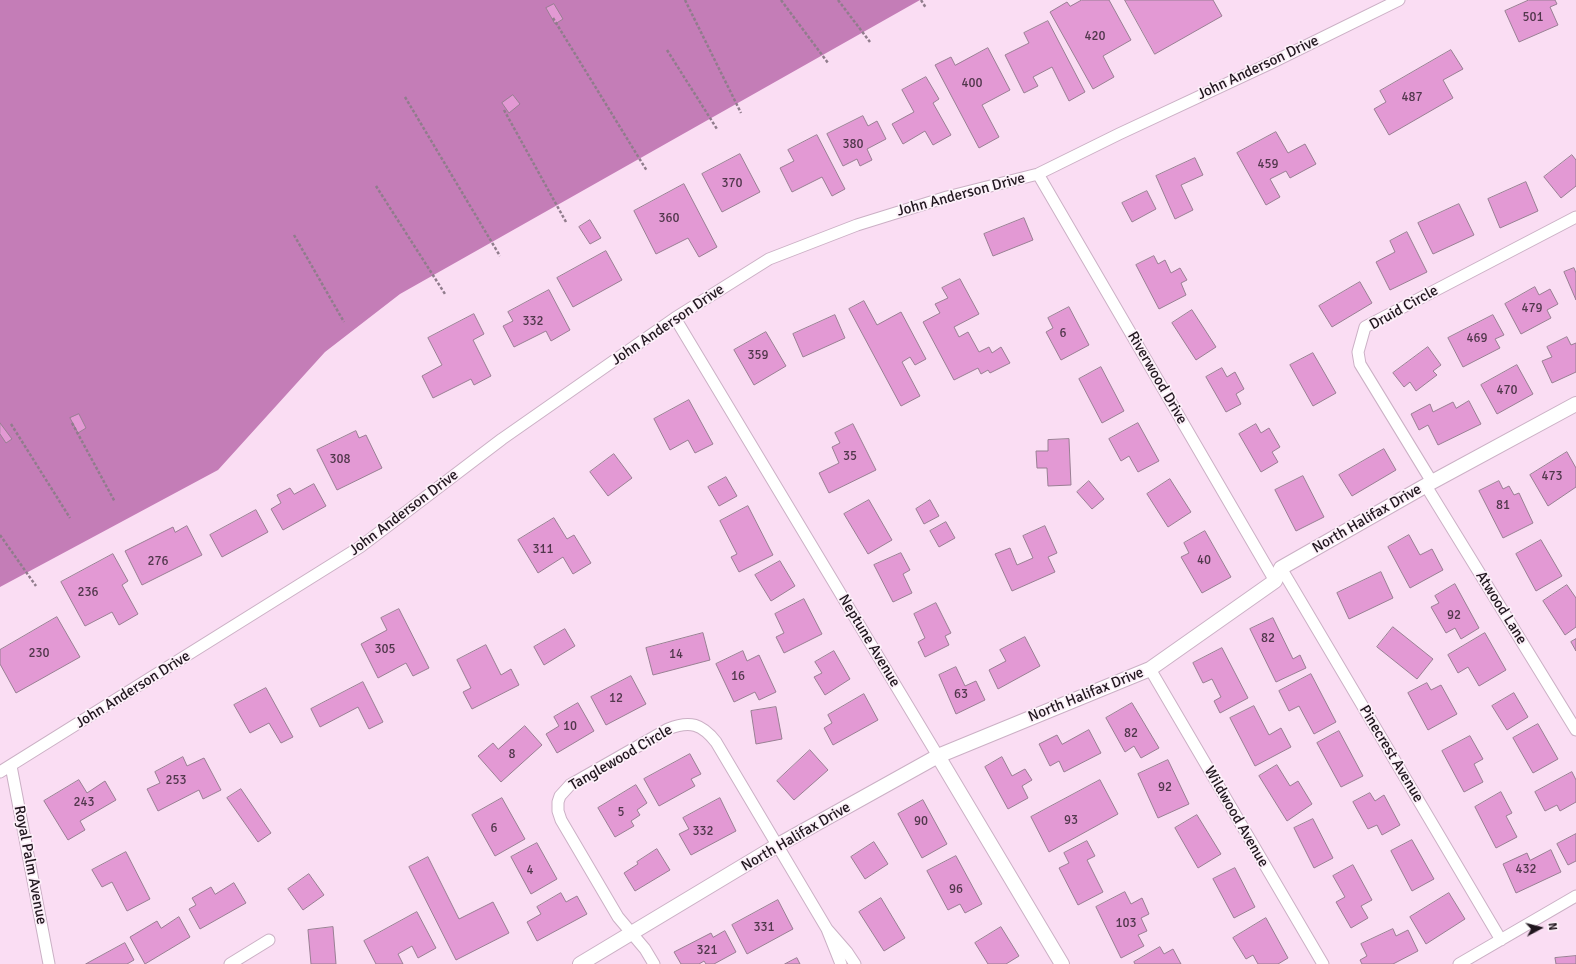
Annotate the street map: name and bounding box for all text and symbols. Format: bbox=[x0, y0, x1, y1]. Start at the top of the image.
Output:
house number: 501 bbox=[1522, 10, 1544, 26]
house number: 420 bbox=[1084, 29, 1106, 45]
street label: John Anderson Drive bbox=[1194, 32, 1322, 104]
house number: 400 bbox=[961, 76, 983, 92]
house number: 487 bbox=[1401, 90, 1423, 106]
house number: 380 bbox=[842, 137, 864, 153]
house number: 459 bbox=[1257, 157, 1279, 173]
street label: John Anderson Drive bbox=[895, 169, 1027, 221]
house number: 370 bbox=[721, 176, 743, 192]
house number: 360 bbox=[658, 211, 680, 227]
street label: John Anderson Drive bbox=[608, 281, 728, 369]
street label: Druid Circle bbox=[1366, 282, 1442, 334]
house number: 479 bbox=[1521, 301, 1543, 317]
house number: 332 bbox=[522, 314, 544, 330]
house number: 6 bbox=[1059, 326, 1067, 342]
street label: Riverwood Drive bbox=[1123, 328, 1191, 428]
house number: 469 bbox=[1466, 331, 1488, 347]
house number: 359 bbox=[747, 348, 769, 364]
house number: 470 bbox=[1496, 383, 1518, 399]
house number: 35 bbox=[843, 449, 857, 465]
house number: 308 bbox=[329, 452, 351, 468]
street label: John Anderson Drive bbox=[346, 466, 462, 560]
house number: 473 bbox=[1541, 469, 1563, 485]
street label: North Halifax Drive bbox=[1309, 480, 1425, 558]
house number: 81 bbox=[1496, 498, 1510, 514]
house number: 311 bbox=[532, 542, 554, 558]
house number: 40 bbox=[1197, 553, 1211, 569]
house number: 276 bbox=[147, 554, 169, 570]
street label: Atwood Lane bbox=[1471, 568, 1531, 648]
house number: 236 bbox=[77, 585, 99, 601]
street label: Neptune Avenue bbox=[834, 591, 904, 691]
house number: 92 bbox=[1447, 608, 1461, 624]
house number: 82 bbox=[1261, 631, 1275, 647]
house number: 305 bbox=[374, 642, 396, 658]
house number: 230 bbox=[28, 646, 50, 662]
street label: John Anderson Drive bbox=[72, 647, 194, 733]
house number: 14 bbox=[669, 647, 683, 663]
street label: North Halifax Drive bbox=[1026, 664, 1146, 726]
house number: 16 bbox=[731, 669, 745, 685]
house number: 63 bbox=[954, 687, 968, 703]
house number: 12 bbox=[609, 691, 623, 707]
street label: Pinecrest Avenue bbox=[1355, 702, 1427, 806]
house number: 10 bbox=[563, 719, 577, 735]
street label: Tanglewood Circle bbox=[566, 721, 676, 795]
house number: 82 bbox=[1124, 726, 1138, 742]
house number: 8 bbox=[508, 747, 516, 763]
street label: Wildwood Avenue bbox=[1200, 763, 1272, 871]
house number: 253 bbox=[165, 773, 187, 789]
house number: 92 bbox=[1158, 780, 1172, 796]
house number: 243 bbox=[73, 795, 95, 811]
street label: North Halifax Drive bbox=[738, 798, 854, 876]
street label: Royal Palm Avenue bbox=[10, 804, 50, 926]
house number: 5 bbox=[617, 805, 625, 821]
house number: 93 bbox=[1064, 813, 1078, 829]
house number: 90 bbox=[914, 814, 928, 830]
house number: 6 bbox=[490, 821, 498, 837]
house number: 332 bbox=[692, 824, 714, 840]
house number: 432 bbox=[1515, 862, 1537, 878]
house number: 4 bbox=[526, 863, 534, 879]
house number: 96 bbox=[949, 882, 963, 898]
north arrow bbox=[1520, 908, 1560, 948]
house number: 103 bbox=[1115, 916, 1137, 932]
house number: 331 bbox=[753, 920, 775, 936]
text: N bbox=[1545, 922, 1559, 931]
house number: 321 bbox=[696, 943, 718, 959]

